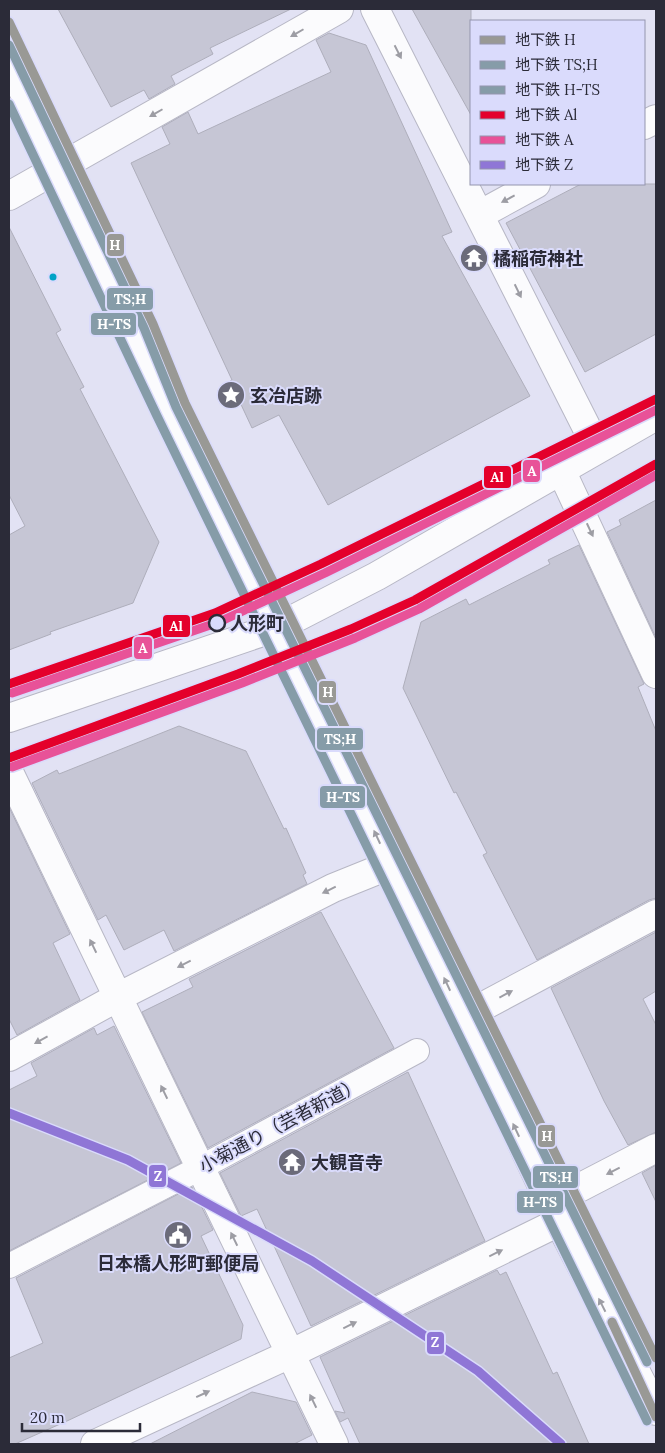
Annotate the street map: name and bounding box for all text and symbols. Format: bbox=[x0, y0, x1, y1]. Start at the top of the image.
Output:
legend bbox=[470, 20, 645, 185]
one-way arrow bbox=[289, 29, 304, 37]
text: 地下鉄 H bbox=[515, 30, 576, 49]
one-way arrow bbox=[394, 45, 402, 59]
text: 地下鉄 TS;H bbox=[515, 55, 598, 74]
text: 地下鉄 H-TS bbox=[515, 80, 600, 99]
text: 地下鉄 Al bbox=[515, 105, 577, 124]
one-way arrow bbox=[149, 109, 162, 118]
text: 地下鉄 A bbox=[515, 130, 574, 149]
text: 地下鉄 Z bbox=[515, 155, 573, 174]
one-way arrow bbox=[502, 194, 515, 203]
line badge: H bbox=[106, 233, 125, 257]
text: H bbox=[109, 236, 121, 254]
temple icon: 橘稲荷神社 bbox=[459, 243, 489, 273]
place label: 橘稲荷神社 bbox=[493, 247, 583, 270]
unlabelled marker bbox=[48, 272, 58, 282]
one-way arrow bbox=[514, 284, 522, 298]
line badge: TS;H bbox=[106, 287, 154, 311]
text: TS;H bbox=[114, 290, 146, 308]
line badge: H-TS bbox=[90, 312, 137, 336]
text: H-TS bbox=[97, 315, 131, 333]
place icon: 玄冶店跡 bbox=[216, 380, 246, 410]
place label: 玄冶店跡 bbox=[250, 384, 322, 407]
line badge: A bbox=[522, 459, 541, 483]
text: A bbox=[527, 462, 537, 480]
line badge: Al bbox=[483, 465, 512, 489]
text: Al bbox=[490, 468, 504, 486]
one-way arrow bbox=[587, 523, 595, 537]
place label: 人形町 bbox=[230, 612, 284, 635]
line badge: Al bbox=[162, 614, 191, 638]
marker: 人形町 bbox=[208, 614, 226, 632]
text: Al bbox=[169, 617, 183, 635]
line badge: A bbox=[133, 636, 153, 660]
text: A bbox=[138, 639, 148, 657]
line badge: H bbox=[318, 680, 337, 704]
text: H bbox=[322, 683, 334, 701]
line badge: TS;H bbox=[316, 727, 364, 751]
text: TS;H bbox=[324, 730, 356, 748]
line badge: H-TS bbox=[319, 785, 366, 809]
text: H-TS bbox=[326, 788, 360, 806]
one-way arrow bbox=[373, 830, 381, 844]
one-way arrow bbox=[322, 886, 336, 894]
one-way arrow bbox=[89, 939, 97, 953]
one-way arrow bbox=[177, 960, 191, 968]
one-way arrow bbox=[442, 976, 451, 991]
one-way arrow bbox=[498, 990, 513, 998]
one-way arrow bbox=[33, 1036, 48, 1044]
street label: 小菊通り（芸者新道） bbox=[195, 1073, 365, 1177]
one-way arrow bbox=[160, 1085, 168, 1099]
one-way arrow bbox=[512, 1123, 520, 1138]
line badge: H bbox=[537, 1124, 556, 1148]
text: H bbox=[541, 1127, 553, 1145]
temple icon: 大観音寺 bbox=[277, 1147, 307, 1177]
place label: 大観音寺 bbox=[311, 1151, 383, 1174]
line badge: Z bbox=[148, 1164, 167, 1188]
line badge: TS;H bbox=[532, 1165, 579, 1189]
text: Z bbox=[154, 1167, 162, 1185]
one-way arrow bbox=[606, 1167, 620, 1175]
text: TS;H bbox=[540, 1168, 572, 1186]
line badge: H-TS bbox=[516, 1190, 564, 1214]
text: H-TS bbox=[523, 1193, 557, 1211]
public building icon: 日本橋人形町郵便局 bbox=[163, 1220, 193, 1250]
one-way arrow bbox=[230, 1231, 239, 1246]
one-way arrow bbox=[489, 1249, 503, 1257]
place label: 日本橋人形町郵便局 bbox=[97, 1252, 259, 1275]
one-way arrow bbox=[598, 1298, 606, 1312]
one-way arrow bbox=[343, 1321, 357, 1329]
line badge: Z bbox=[426, 1331, 445, 1355]
text: Z bbox=[431, 1333, 439, 1351]
one-way arrow bbox=[196, 1390, 210, 1398]
one-way arrow bbox=[309, 1393, 317, 1408]
scale bar bbox=[22, 1400, 140, 1432]
text: 20 m bbox=[30, 1408, 65, 1427]

